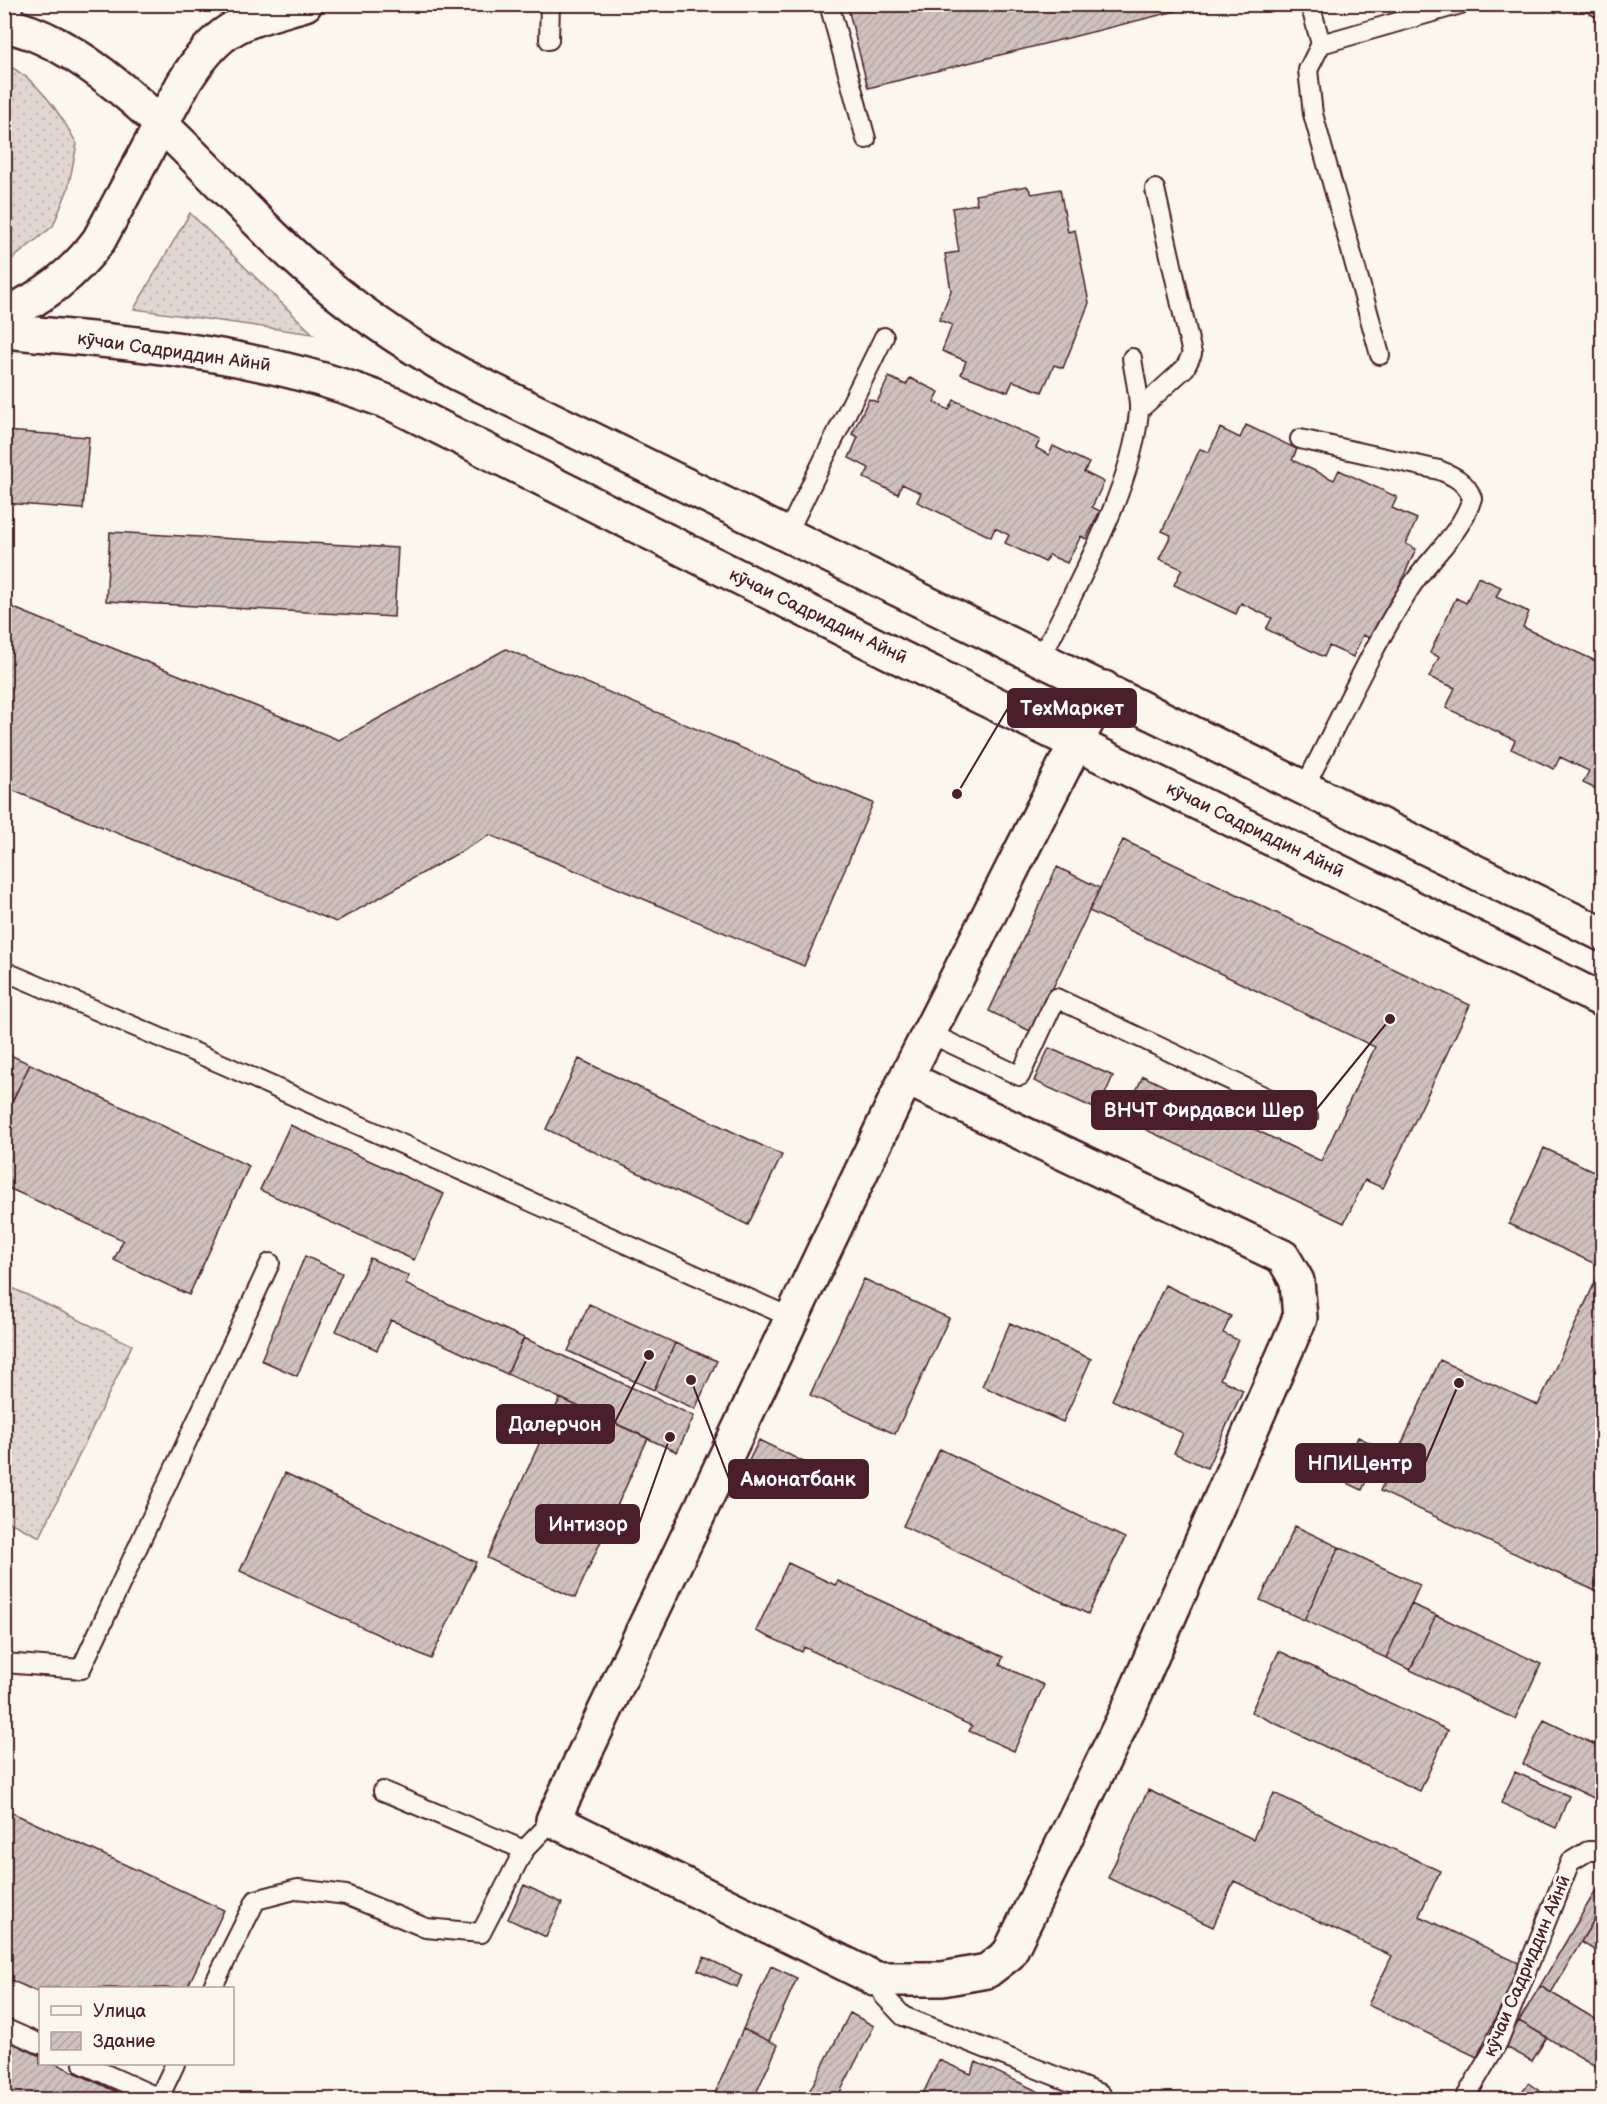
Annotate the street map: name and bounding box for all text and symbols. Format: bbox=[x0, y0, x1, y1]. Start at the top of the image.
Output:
street label: кӯчаи Садриддин Айнӣ bbox=[76, 328, 272, 376]
street label: кӯчаи Садриддин Айнӣ bbox=[726, 564, 910, 668]
callout: ТехМаркет bbox=[1008, 689, 1136, 727]
text: ТехМаркет bbox=[1020, 697, 1124, 721]
street label: кӯчаи Садриддин Айнӣ bbox=[1163, 778, 1347, 882]
callout: ВНЧТ Фирдавси Шер bbox=[1092, 1091, 1316, 1129]
text: ВНЧТ Фирдавси Шер bbox=[1104, 1099, 1304, 1123]
callout: Далерчон bbox=[497, 1405, 614, 1443]
text: Далерчон bbox=[508, 1413, 602, 1437]
callout: НПИЦентр bbox=[1296, 1444, 1425, 1482]
text: НПИЦентр bbox=[1308, 1452, 1413, 1476]
callout: Амонатбанк bbox=[729, 1460, 868, 1498]
text: Амонатбанк bbox=[739, 1468, 856, 1492]
callout: Интизор bbox=[536, 1505, 639, 1543]
text: Интизор bbox=[548, 1513, 628, 1537]
street label: кӯчаи Садриддин Айнӣ bbox=[1479, 1872, 1575, 2060]
legend bbox=[39, 1987, 234, 2065]
text: Улица bbox=[93, 2001, 147, 2022]
text: Здание bbox=[93, 2031, 155, 2052]

